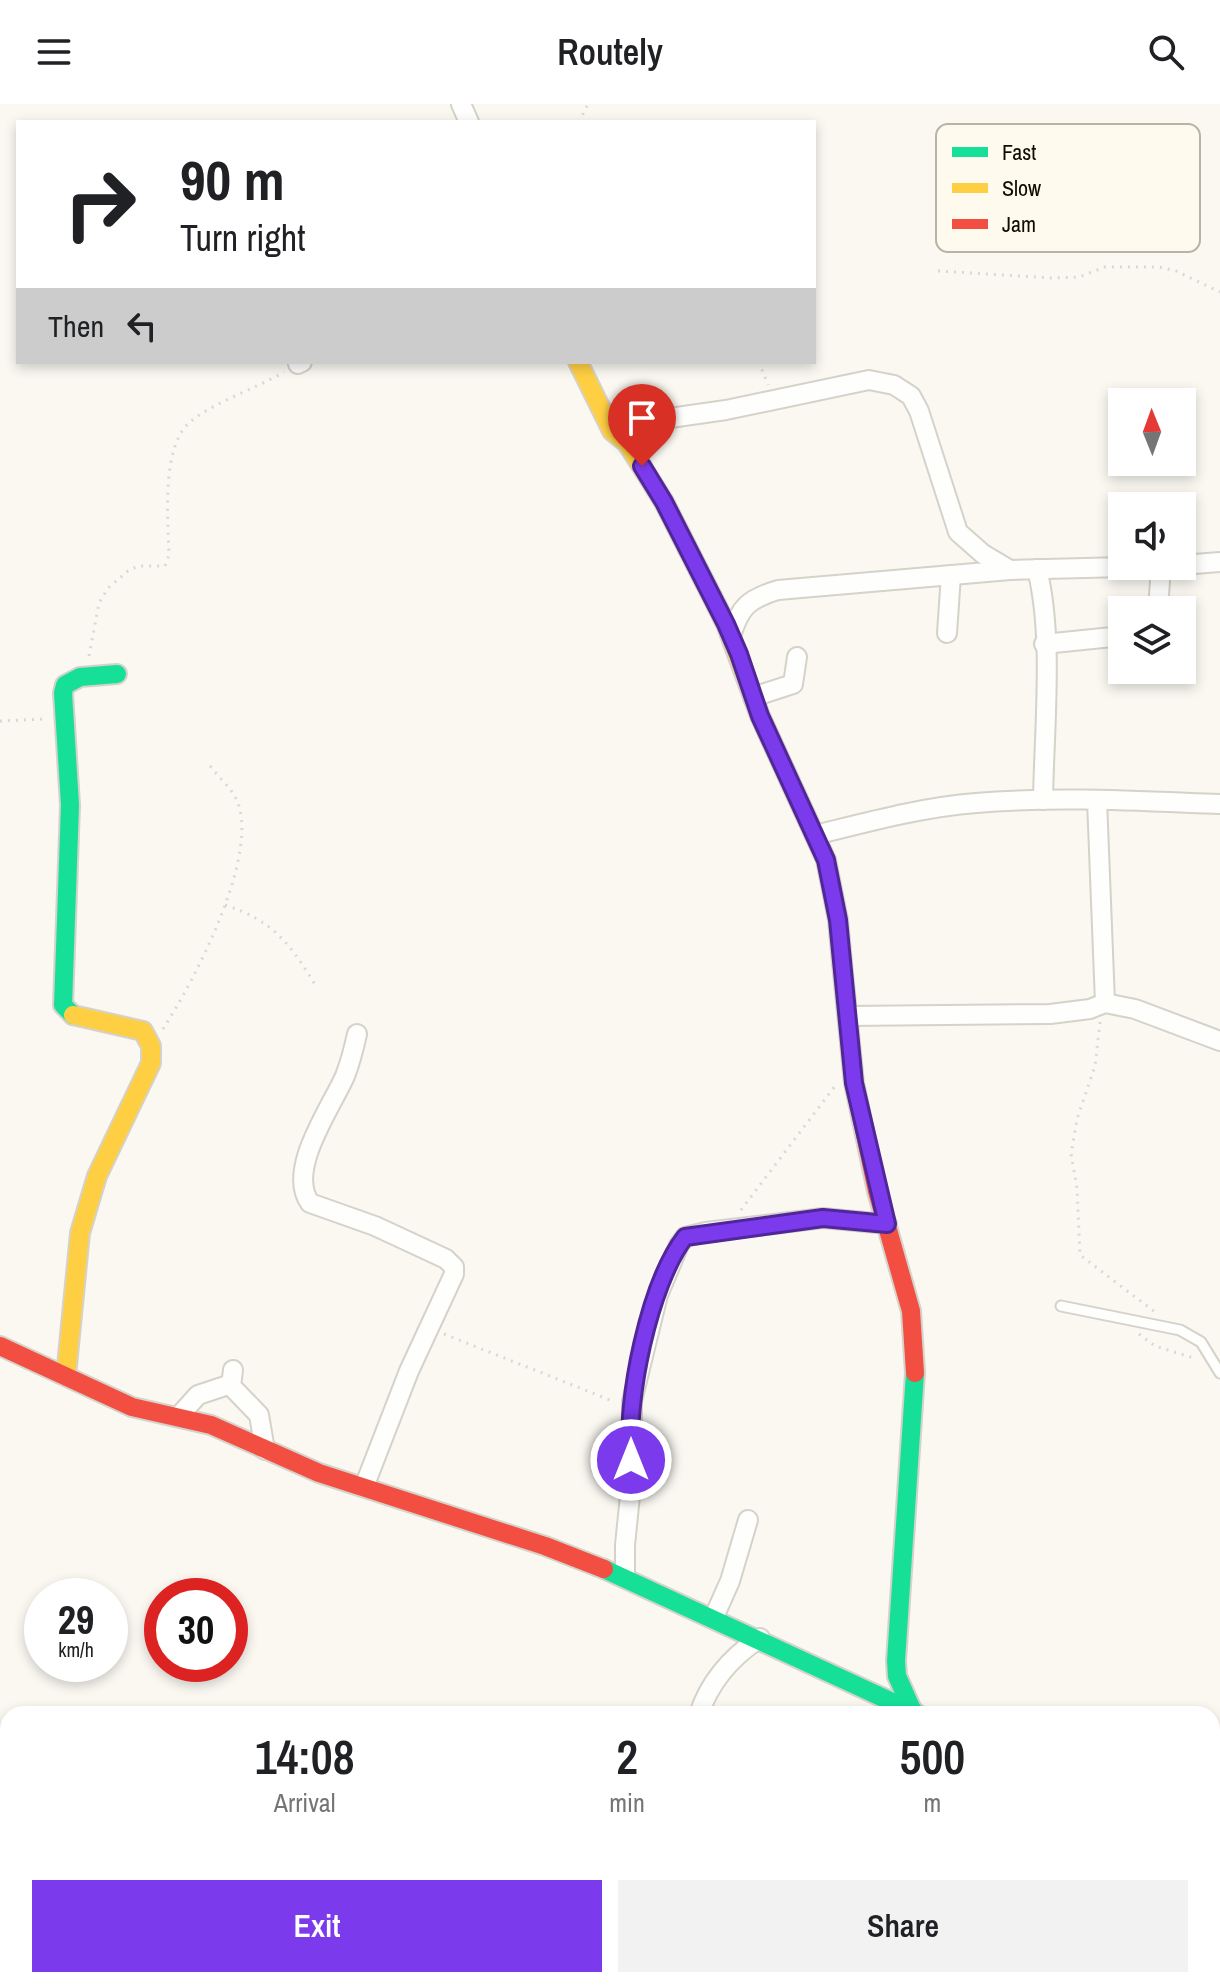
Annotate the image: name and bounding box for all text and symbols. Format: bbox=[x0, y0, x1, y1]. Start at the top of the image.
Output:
text: Routely bbox=[557, 28, 663, 76]
icon: menu bbox=[32, 30, 76, 74]
icon: search bbox=[1144, 30, 1188, 74]
legend bbox=[936, 124, 1200, 252]
text: Fast bbox=[1002, 137, 1036, 167]
text: 90 m bbox=[180, 142, 285, 217]
icon: right bbox=[48, 152, 152, 256]
text: Slow bbox=[1002, 173, 1041, 203]
text: Jam bbox=[1002, 209, 1036, 239]
text: Turn right bbox=[180, 214, 305, 262]
icon: left bbox=[120, 304, 164, 348]
text: Then bbox=[48, 306, 104, 346]
pin bbox=[608, 384, 676, 466]
north arrow bbox=[1108, 388, 1196, 476]
map controls bbox=[1108, 388, 1196, 684]
icon: arrive bbox=[620, 396, 664, 440]
button: sound bbox=[1108, 492, 1196, 580]
button: layers bbox=[1108, 596, 1196, 684]
position arrow bbox=[589, 1418, 673, 1502]
speed limit sign: 30 bbox=[144, 1578, 248, 1682]
text: 29 bbox=[58, 1593, 94, 1646]
text: km/h bbox=[58, 1636, 94, 1663]
text: 14:08 bbox=[255, 1724, 355, 1789]
text: 2 bbox=[616, 1724, 638, 1789]
text: 500 bbox=[900, 1724, 965, 1789]
text: Arrival bbox=[274, 1785, 335, 1820]
text: min bbox=[609, 1785, 645, 1820]
text: m bbox=[924, 1785, 941, 1820]
button: Exit bbox=[32, 1880, 602, 1972]
button: Share bbox=[618, 1880, 1188, 1972]

